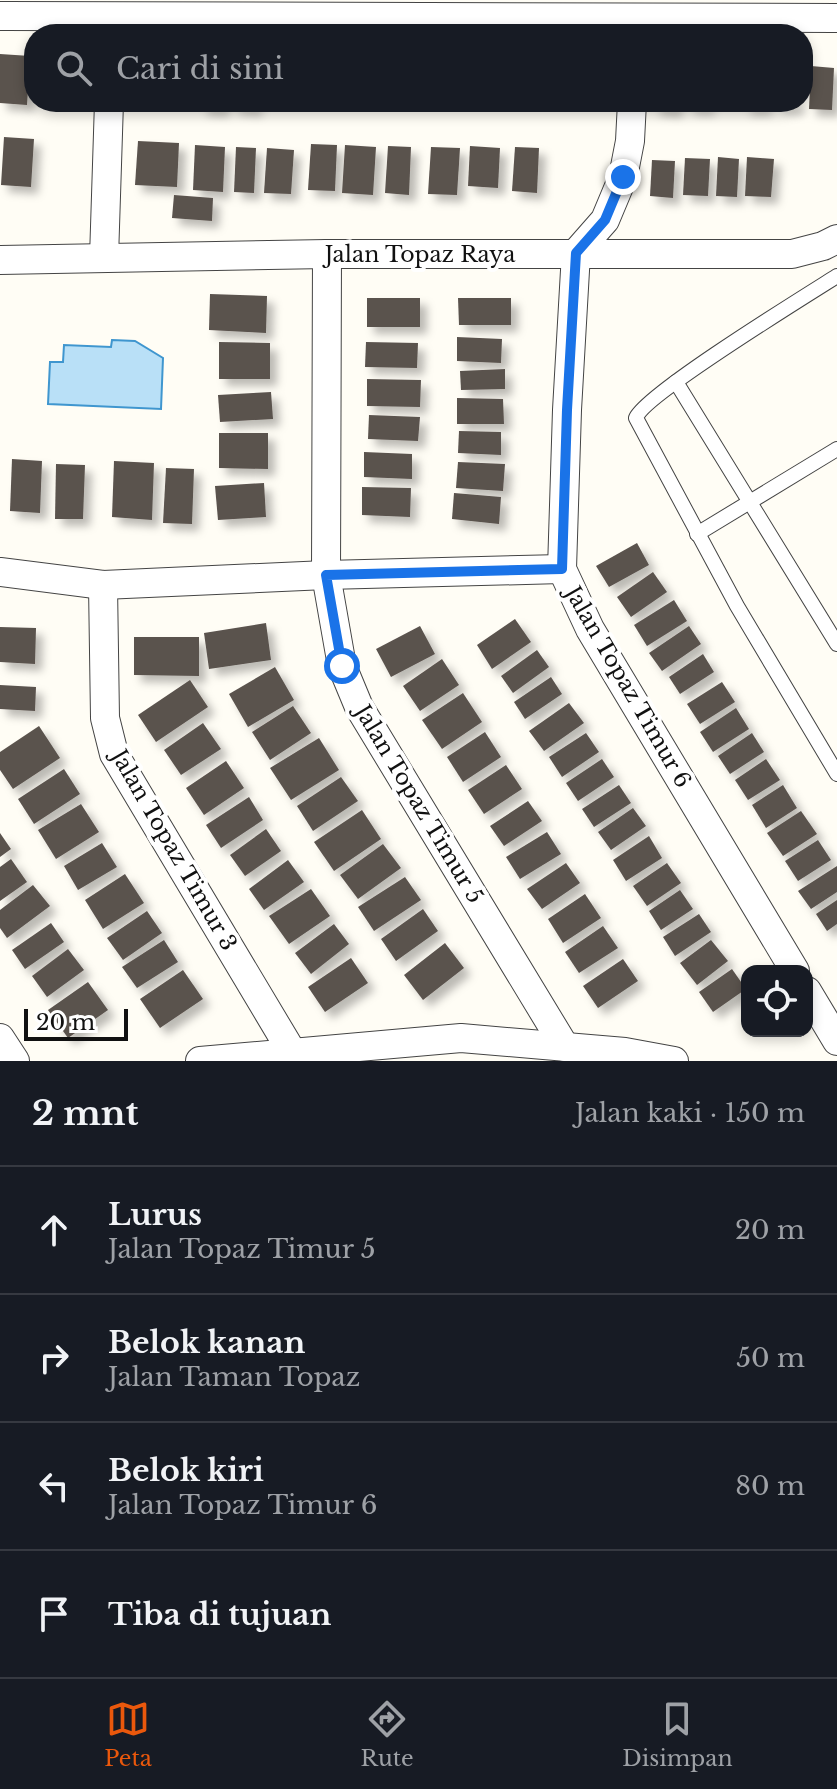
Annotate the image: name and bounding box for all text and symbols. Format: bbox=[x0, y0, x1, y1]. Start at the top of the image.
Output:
search box bbox=[24, 24, 813, 112]
icon: search bbox=[52, 46, 96, 90]
text: Cari di sini bbox=[116, 50, 284, 87]
route end bbox=[605, 159, 641, 195]
street label: Jalan Topaz Raya bbox=[322, 241, 516, 268]
street label: Jalan Topaz Timur 6 bbox=[558, 579, 697, 793]
route start bbox=[324, 648, 360, 684]
street label: Jalan Topaz Timur 5 bbox=[348, 697, 489, 908]
street label: Jalan Topaz Timur 3 bbox=[104, 742, 243, 955]
map controls bbox=[741, 965, 813, 1037]
button: locate bbox=[741, 965, 813, 1037]
scale bar bbox=[24, 1005, 128, 1041]
text: 20 m bbox=[36, 1009, 95, 1036]
text: 2 mnt bbox=[32, 1092, 139, 1134]
text: Jalan kaki · 150 m bbox=[575, 1097, 805, 1129]
text: Lurus bbox=[108, 1196, 202, 1233]
icon: ahead bbox=[32, 1208, 76, 1252]
text: 20 m bbox=[735, 1214, 805, 1246]
text: Jalan Topaz Timur 5 bbox=[108, 1233, 376, 1265]
text: Belok kanan bbox=[108, 1324, 305, 1361]
icon: right bbox=[32, 1336, 76, 1380]
text: 50 m bbox=[736, 1342, 805, 1374]
text: Jalan Taman Topaz bbox=[108, 1361, 360, 1393]
text: Belok kiri bbox=[108, 1452, 264, 1489]
icon: left bbox=[32, 1464, 76, 1508]
text: 80 m bbox=[735, 1470, 805, 1502]
text: Jalan Topaz Timur 6 bbox=[108, 1489, 378, 1521]
icon: arrive bbox=[32, 1592, 76, 1636]
text: Tiba di tujuan bbox=[108, 1596, 331, 1633]
tab: Peta bbox=[104, 1697, 152, 1772]
tab: Rute bbox=[361, 1697, 414, 1772]
tab: Disimpan bbox=[622, 1697, 733, 1772]

